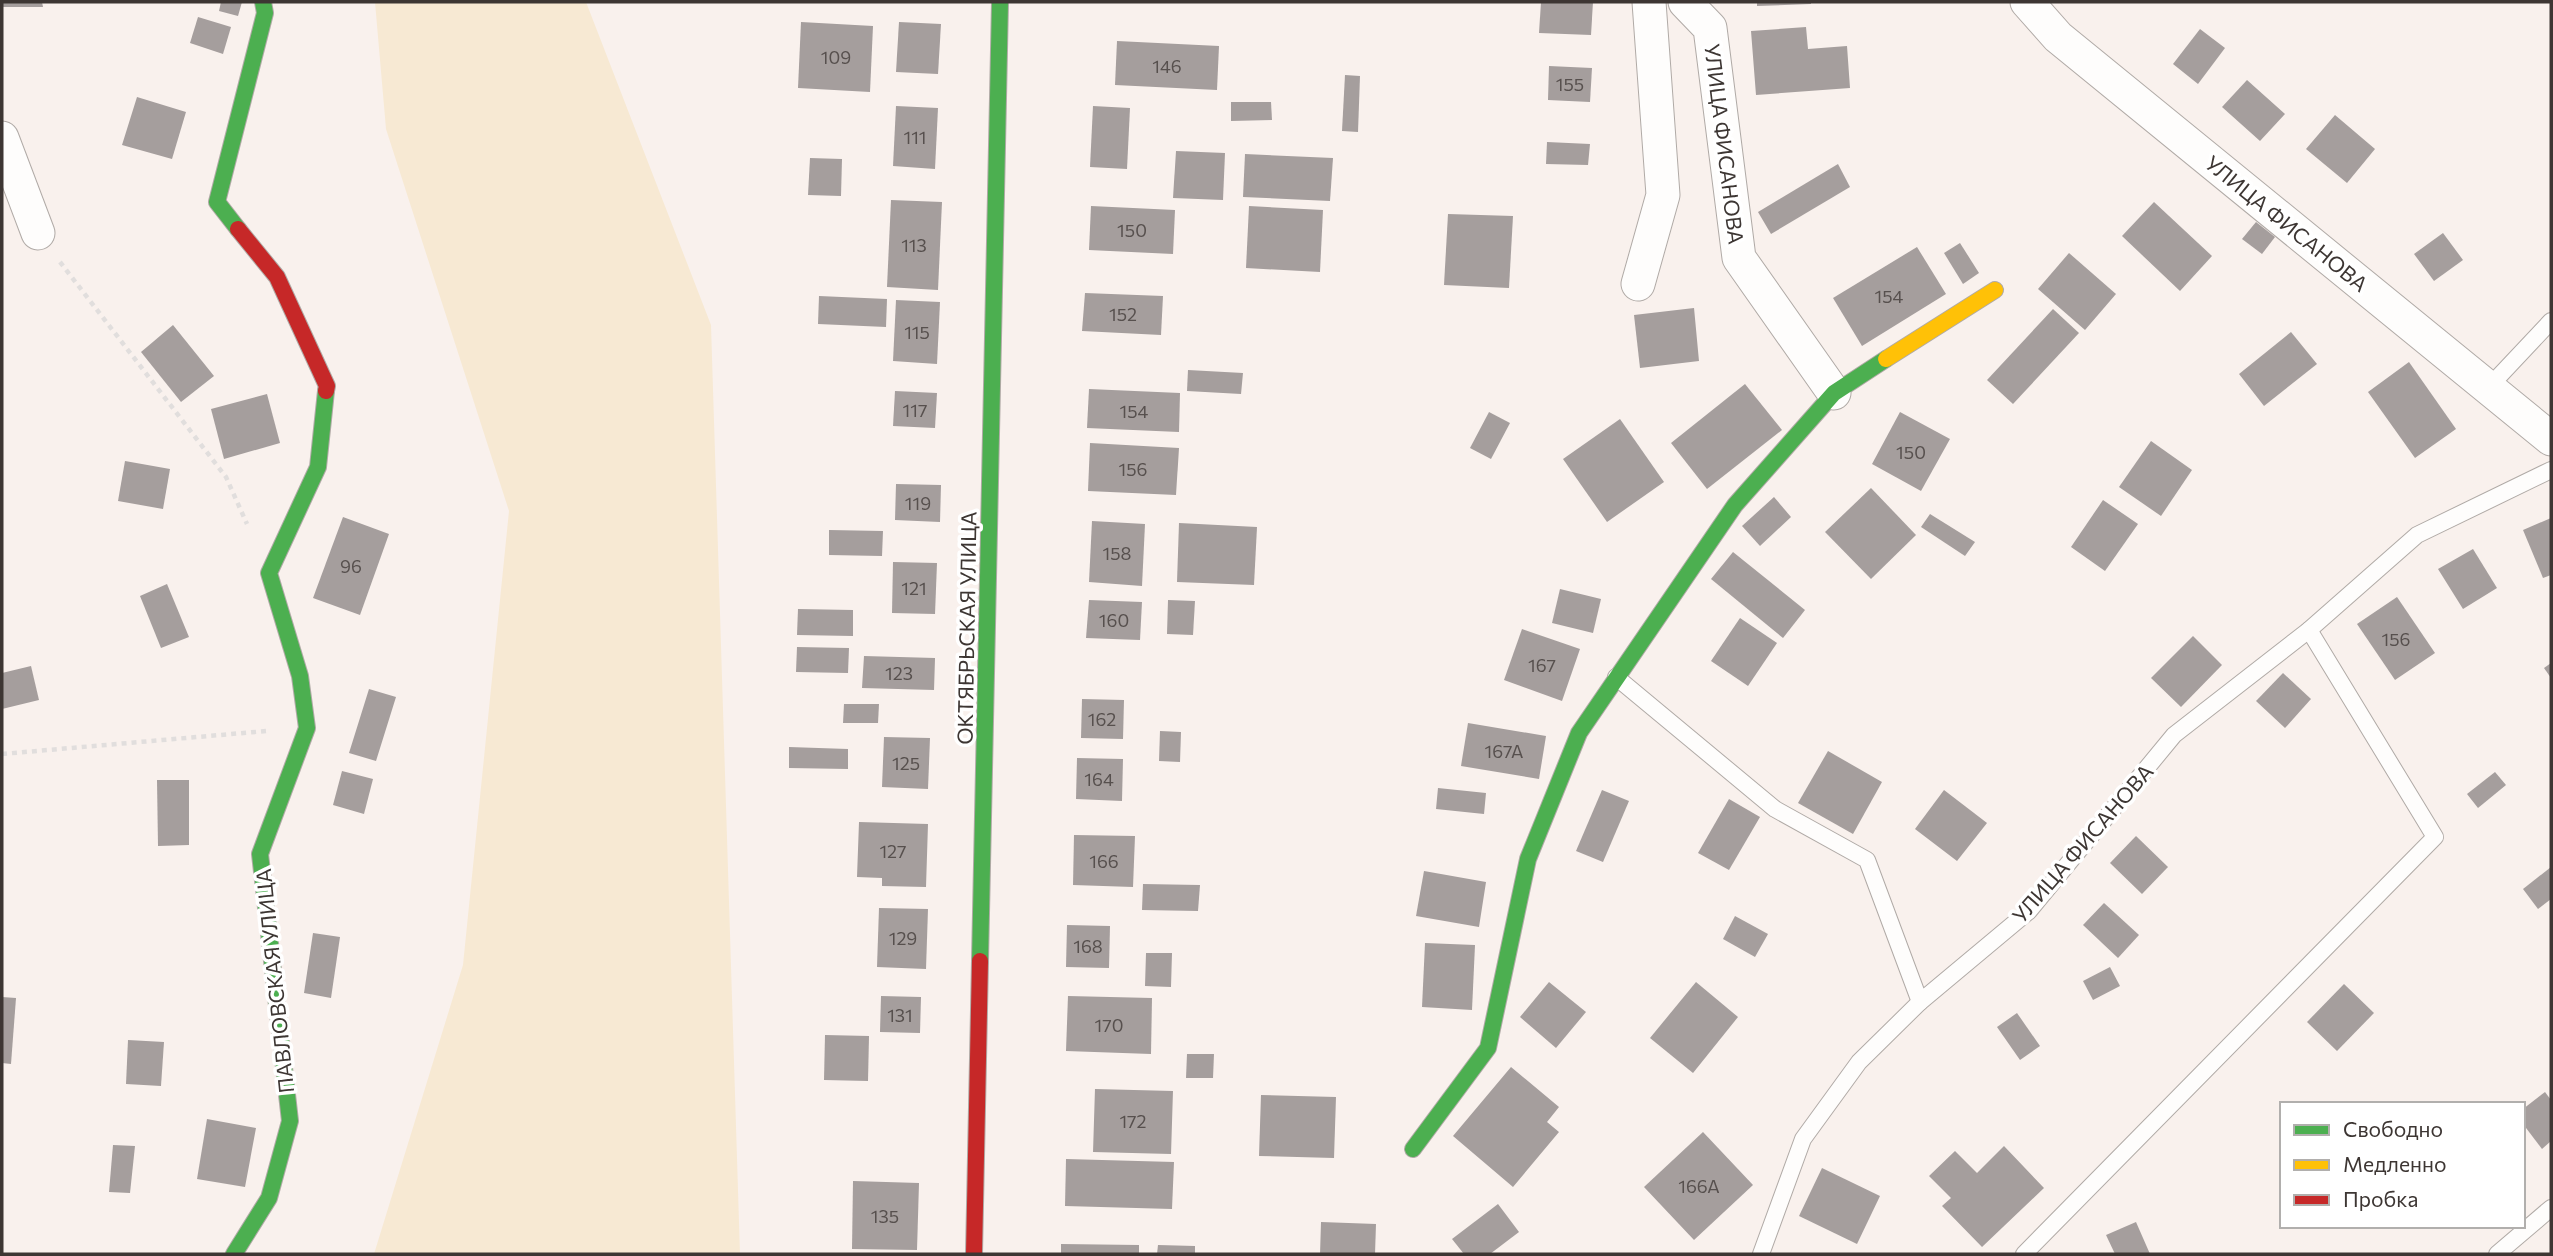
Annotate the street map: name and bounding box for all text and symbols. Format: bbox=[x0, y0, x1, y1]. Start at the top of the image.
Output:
street label: УЛИЦА ФИСАНОВА bbox=[1700, 42, 1750, 246]
house number: 109 bbox=[821, 46, 851, 68]
house number: 146 bbox=[1152, 55, 1182, 77]
house number: 155 bbox=[1556, 73, 1584, 95]
house number: 111 bbox=[903, 126, 927, 148]
street label: УЛИЦА ФИСАНОВА bbox=[2201, 150, 2373, 296]
house number: 150 bbox=[1117, 219, 1147, 241]
house number: 113 bbox=[901, 234, 927, 256]
house number: 154 bbox=[1875, 285, 1904, 307]
house number: 152 bbox=[1109, 303, 1137, 325]
house number: 115 bbox=[904, 321, 930, 343]
house number: 117 bbox=[903, 399, 927, 421]
house number: 154 bbox=[1120, 400, 1149, 422]
house number: 150 bbox=[1896, 441, 1926, 463]
house number: 156 bbox=[1119, 458, 1147, 480]
house number: 119 bbox=[905, 492, 931, 514]
street label: ОКТЯБРЬСКАЯ УЛИЦА bbox=[951, 511, 981, 745]
house number: 158 bbox=[1103, 542, 1132, 564]
house number: 96 bbox=[340, 555, 362, 577]
house number: 121 bbox=[901, 577, 927, 599]
house number: 160 bbox=[1099, 609, 1129, 631]
house number: 156 bbox=[2382, 628, 2410, 650]
house number: 167 bbox=[1528, 654, 1556, 676]
house number: 123 bbox=[885, 662, 913, 684]
house number: 162 bbox=[1088, 708, 1116, 730]
house number: 167А bbox=[1485, 740, 1523, 762]
house number: 125 bbox=[892, 752, 920, 774]
street label: УЛИЦА ФИСАНОВА bbox=[2006, 759, 2158, 927]
house number: 164 bbox=[1084, 768, 1114, 790]
house number: 127 bbox=[879, 840, 907, 862]
house number: 166 bbox=[1089, 850, 1119, 872]
street label: ПАВЛОВСКАЯ УЛИЦА bbox=[250, 867, 298, 1095]
house number: 129 bbox=[889, 927, 917, 949]
house number: 168 bbox=[1073, 935, 1103, 957]
house number: 131 bbox=[887, 1004, 913, 1026]
house number: 170 bbox=[1095, 1014, 1123, 1036]
legend bbox=[2280, 1102, 2525, 1228]
house number: 172 bbox=[1119, 1110, 1147, 1132]
text: Свободно bbox=[2343, 1116, 2443, 1141]
text: Медленно bbox=[2343, 1151, 2447, 1176]
house number: 166А bbox=[1678, 1175, 1720, 1197]
text: Пробка bbox=[2343, 1186, 2418, 1211]
house number: 135 bbox=[871, 1205, 899, 1227]

